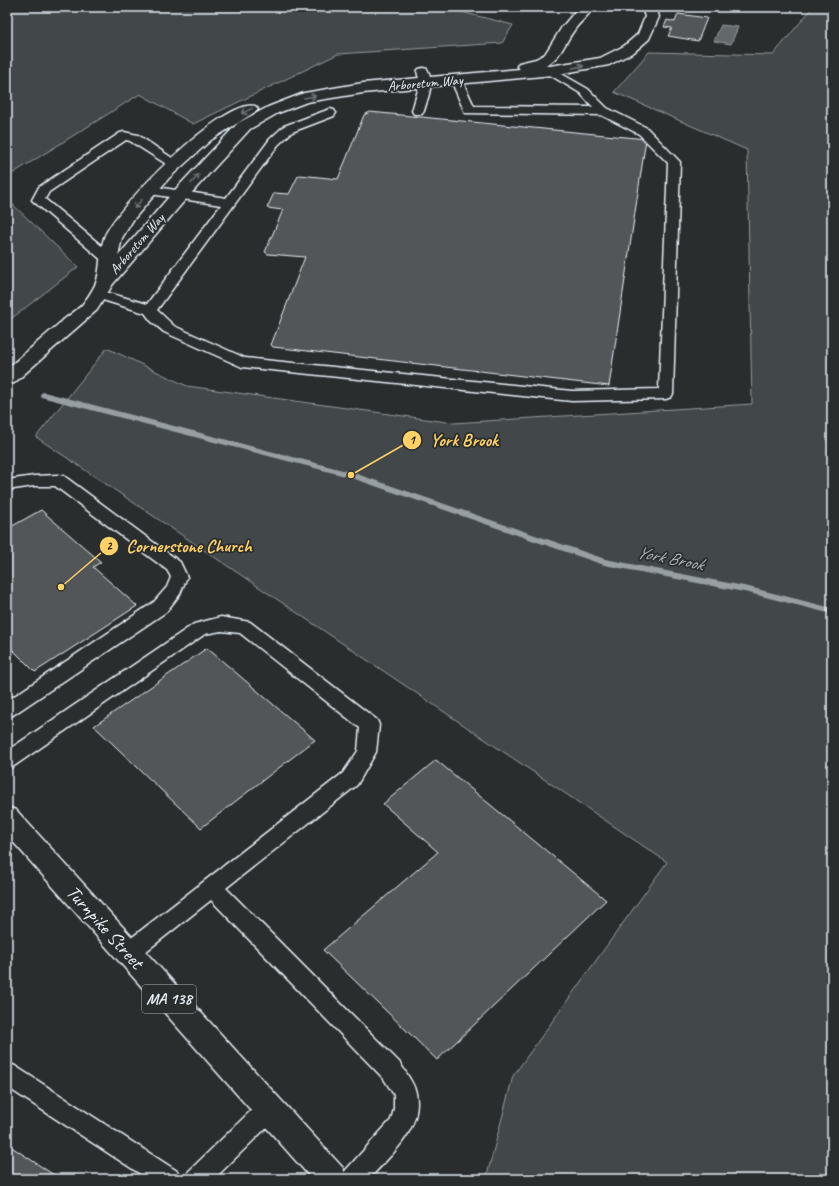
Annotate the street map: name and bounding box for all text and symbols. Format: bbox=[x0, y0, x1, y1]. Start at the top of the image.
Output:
one-way arrow bbox=[571, 63, 584, 71]
street label: Arboretum Way bbox=[387, 71, 464, 95]
one-way arrow bbox=[303, 93, 316, 101]
one-way arrow bbox=[241, 108, 253, 116]
one-way arrow bbox=[190, 174, 199, 184]
one-way arrow bbox=[133, 199, 142, 209]
street label: Arboretum Way bbox=[106, 209, 169, 278]
callout: York Brook bbox=[402, 425, 506, 455]
text: York Brook bbox=[430, 429, 500, 451]
text: 1 bbox=[409, 432, 416, 448]
callout: Cornerstone Church bbox=[99, 531, 260, 561]
text: Cornerstone Church bbox=[126, 535, 253, 557]
text: 2 bbox=[106, 538, 113, 554]
water label: York Brook bbox=[635, 541, 708, 576]
street label: Turnpike Street bbox=[61, 880, 151, 976]
road number: MA 138 bbox=[142, 985, 196, 1013]

